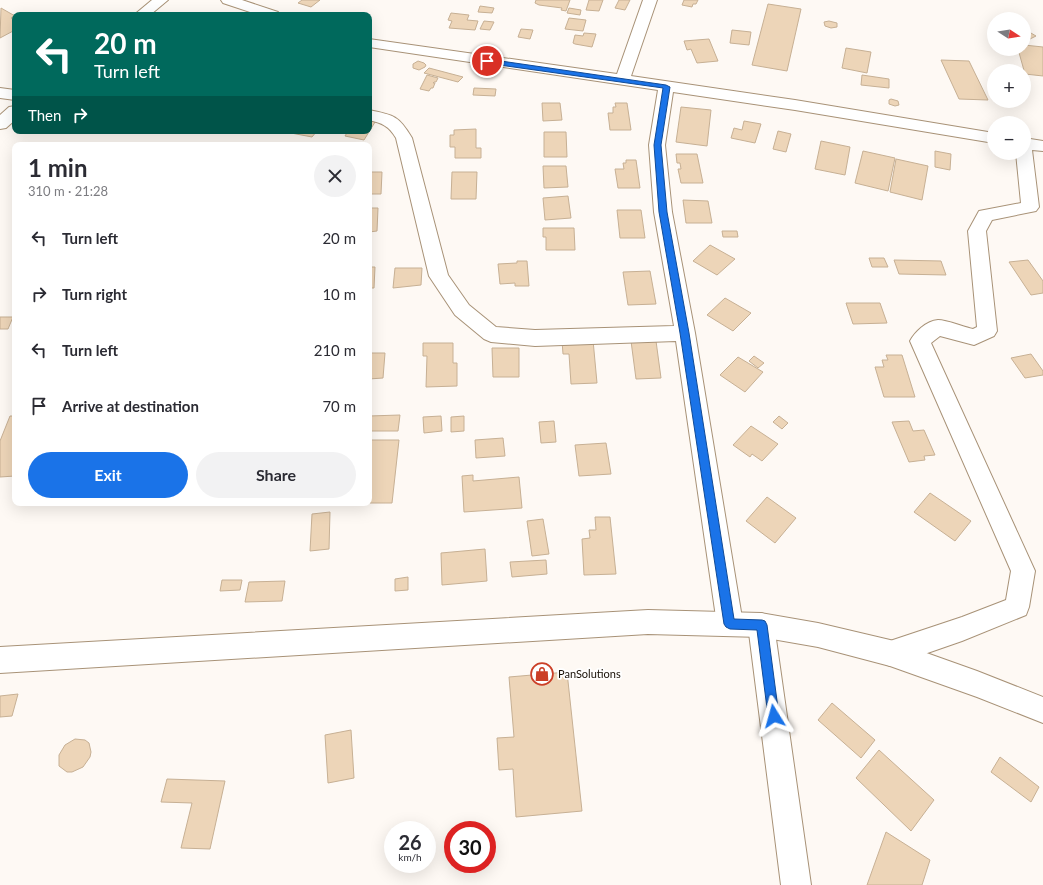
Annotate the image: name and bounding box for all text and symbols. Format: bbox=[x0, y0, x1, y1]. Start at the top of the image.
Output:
north arrow bbox=[987, 12, 1031, 56]
map controls bbox=[987, 12, 1031, 160]
text: 20 m bbox=[94, 26, 157, 60]
icon: left bbox=[28, 28, 80, 80]
pin bbox=[470, 44, 504, 78]
icon: arrive bbox=[476, 50, 498, 72]
text: Turn left bbox=[94, 60, 160, 82]
button: + bbox=[987, 64, 1031, 108]
icon: right bbox=[69, 104, 91, 126]
text: Then bbox=[28, 106, 61, 124]
button: − bbox=[987, 116, 1031, 160]
text: 1 min bbox=[28, 153, 88, 182]
button: close bbox=[314, 155, 356, 197]
text: 310 m · 21:28 bbox=[28, 183, 108, 199]
icon: left bbox=[28, 227, 50, 249]
text: Turn left bbox=[62, 229, 118, 247]
text: 20 m bbox=[322, 229, 356, 247]
icon: right bbox=[28, 283, 50, 305]
text: Turn right bbox=[62, 285, 127, 303]
text: 10 m bbox=[322, 285, 356, 303]
icon: left bbox=[28, 339, 50, 361]
text: Turn left bbox=[62, 341, 118, 359]
text: 210 m bbox=[314, 341, 356, 359]
icon: arrive bbox=[28, 395, 50, 417]
text: Arrive at destination bbox=[62, 397, 199, 415]
text: 70 m bbox=[322, 397, 356, 415]
button: Exit bbox=[28, 452, 188, 498]
button: Share bbox=[196, 452, 356, 498]
shop icon: PanSolutions bbox=[529, 661, 555, 687]
place label: PanSolutions bbox=[558, 667, 621, 680]
position arrow bbox=[753, 695, 795, 737]
speed limit sign: 30 bbox=[444, 821, 496, 873]
text: 26 bbox=[398, 830, 422, 854]
text: km/h bbox=[398, 851, 422, 863]

